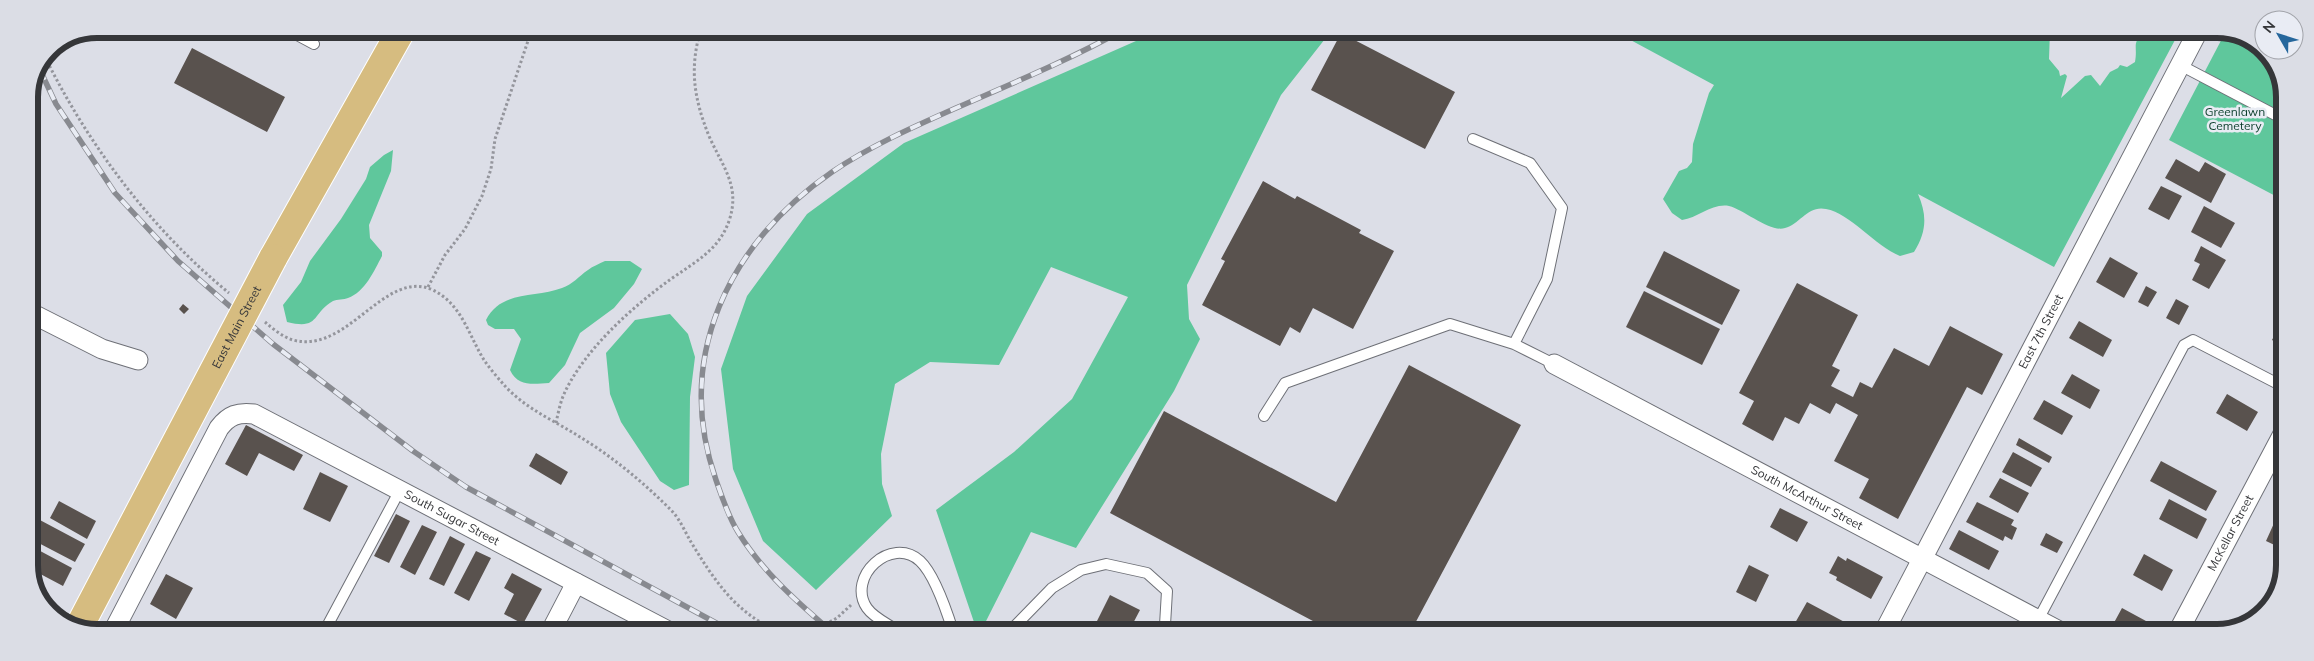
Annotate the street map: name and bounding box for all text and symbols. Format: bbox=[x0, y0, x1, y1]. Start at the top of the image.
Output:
north arrow bbox=[2254, 10, 2304, 60]
text: N bbox=[2259, 17, 2279, 37]
park label: Greenlawn Cemetery bbox=[2205, 104, 2265, 133]
street label: East Main Street bbox=[208, 283, 264, 371]
street label: East 7th Street bbox=[2015, 291, 2066, 371]
street label: South McArthur Street bbox=[1749, 462, 1866, 533]
street label: South Sugar Street bbox=[402, 486, 502, 548]
street label: McKellar Street bbox=[2204, 492, 2256, 573]

